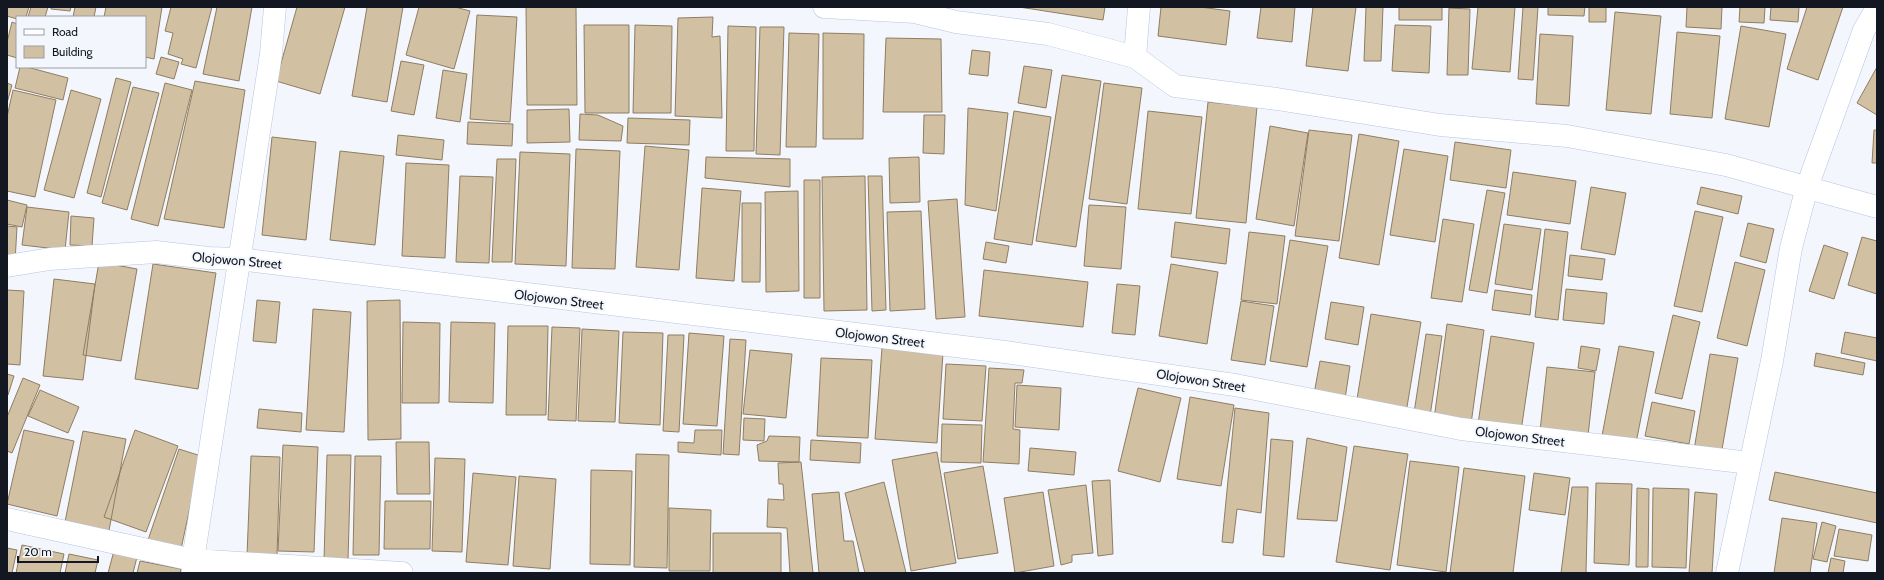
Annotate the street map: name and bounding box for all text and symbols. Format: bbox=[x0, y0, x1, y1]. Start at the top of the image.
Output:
legend bbox=[16, 16, 146, 68]
text: Road bbox=[52, 24, 78, 39]
text: Building bbox=[52, 44, 94, 59]
street label: Olojowon Street bbox=[191, 248, 283, 273]
street label: Olojowon Street bbox=[513, 286, 605, 313]
street label: Olojowon Street bbox=[834, 324, 926, 351]
street label: Olojowon Street bbox=[1155, 365, 1247, 396]
street label: Olojowon Street bbox=[1474, 423, 1566, 450]
scale bar bbox=[18, 538, 98, 564]
text: 20 m bbox=[24, 544, 52, 559]

